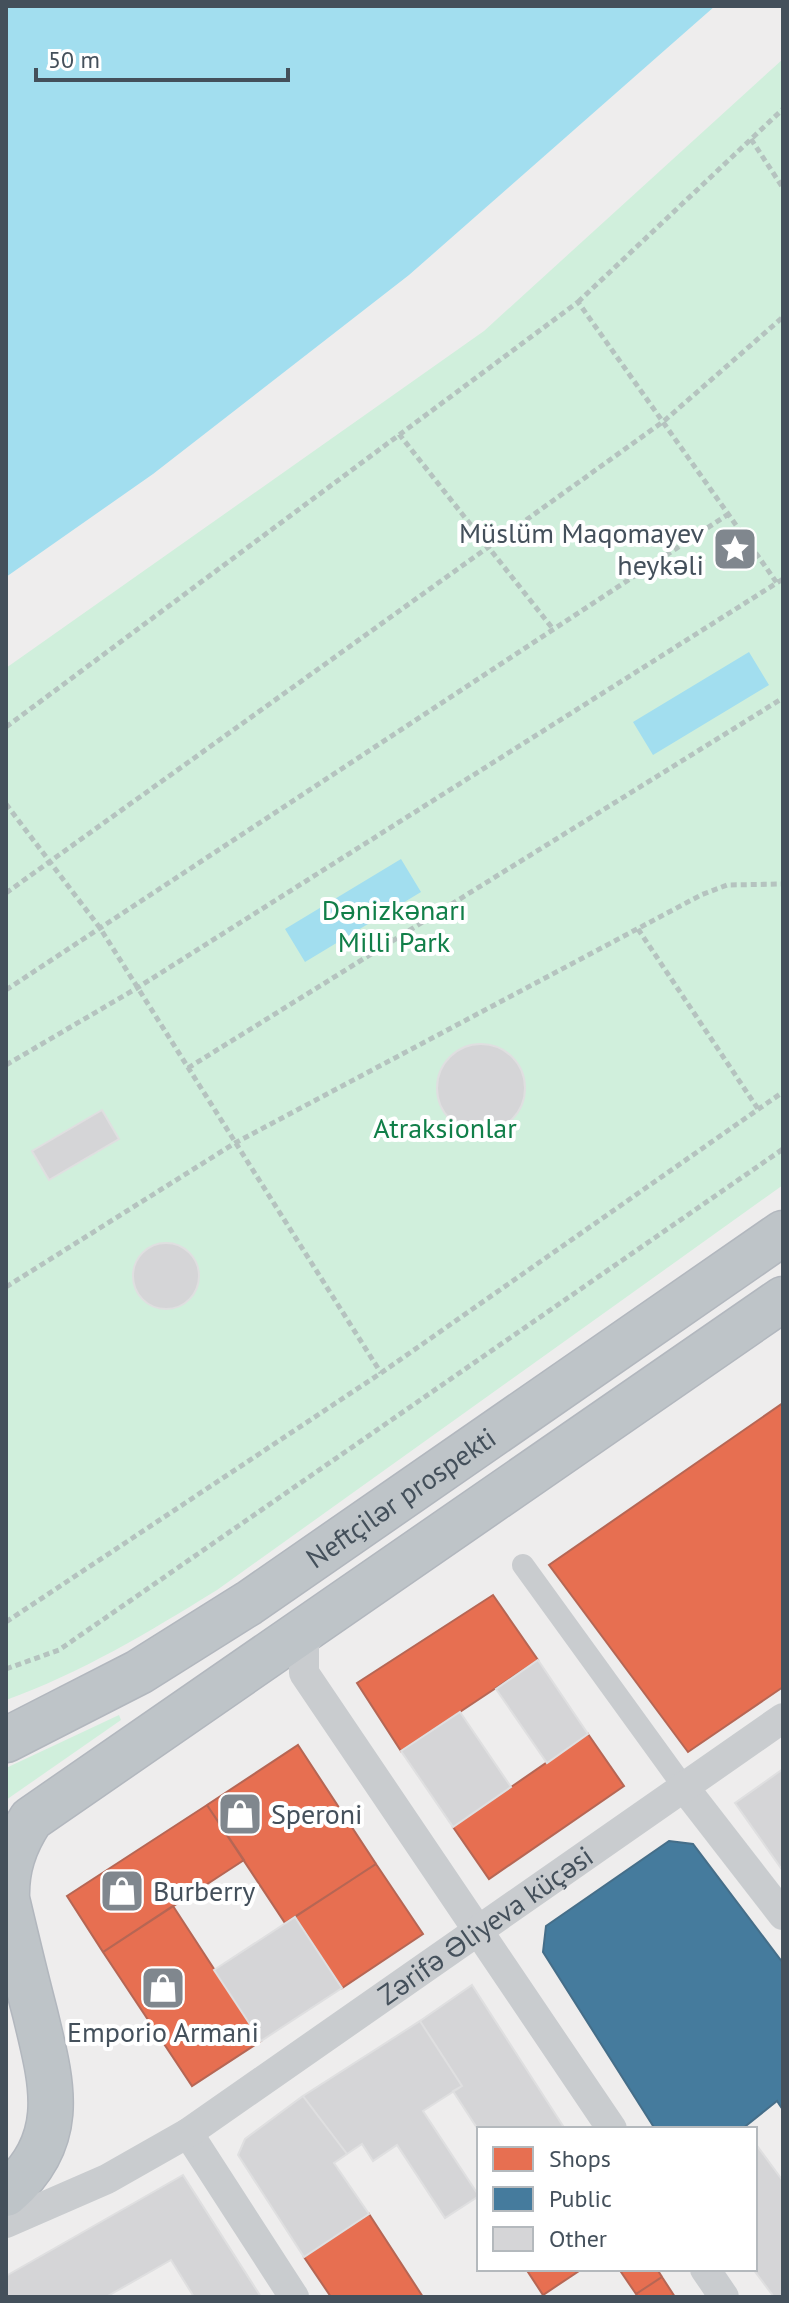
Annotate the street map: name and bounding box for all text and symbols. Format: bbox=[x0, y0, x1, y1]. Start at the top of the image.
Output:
scale bar bbox=[36, 32, 288, 82]
text: 50 m bbox=[48, 44, 100, 75]
place label: Müslüm Maqomayev heykəli bbox=[459, 514, 704, 583]
place icon: Müslüm Maqomayev heykəli bbox=[711, 525, 759, 573]
park label: Dənizkənarı Milli Park bbox=[322, 891, 466, 960]
park label: Atraksionlar bbox=[373, 1109, 517, 1146]
street label: Neftçilər prospekti bbox=[298, 1419, 503, 1576]
shop icon: Speroni bbox=[216, 1790, 264, 1838]
place label: Speroni bbox=[271, 1795, 363, 1832]
street label: Zərifə Əliyeva küçəsi bbox=[370, 1837, 600, 2013]
shop icon: Burberry bbox=[98, 1867, 146, 1915]
place label: Burberry bbox=[153, 1872, 255, 1909]
shop icon: Emporio Armani bbox=[139, 1964, 187, 2012]
place label: Emporio Armani bbox=[67, 2013, 259, 2050]
legend bbox=[477, 2127, 757, 2271]
text: Shops bbox=[549, 2143, 611, 2174]
text: Public bbox=[549, 2183, 612, 2214]
text: Other bbox=[549, 2223, 607, 2254]

